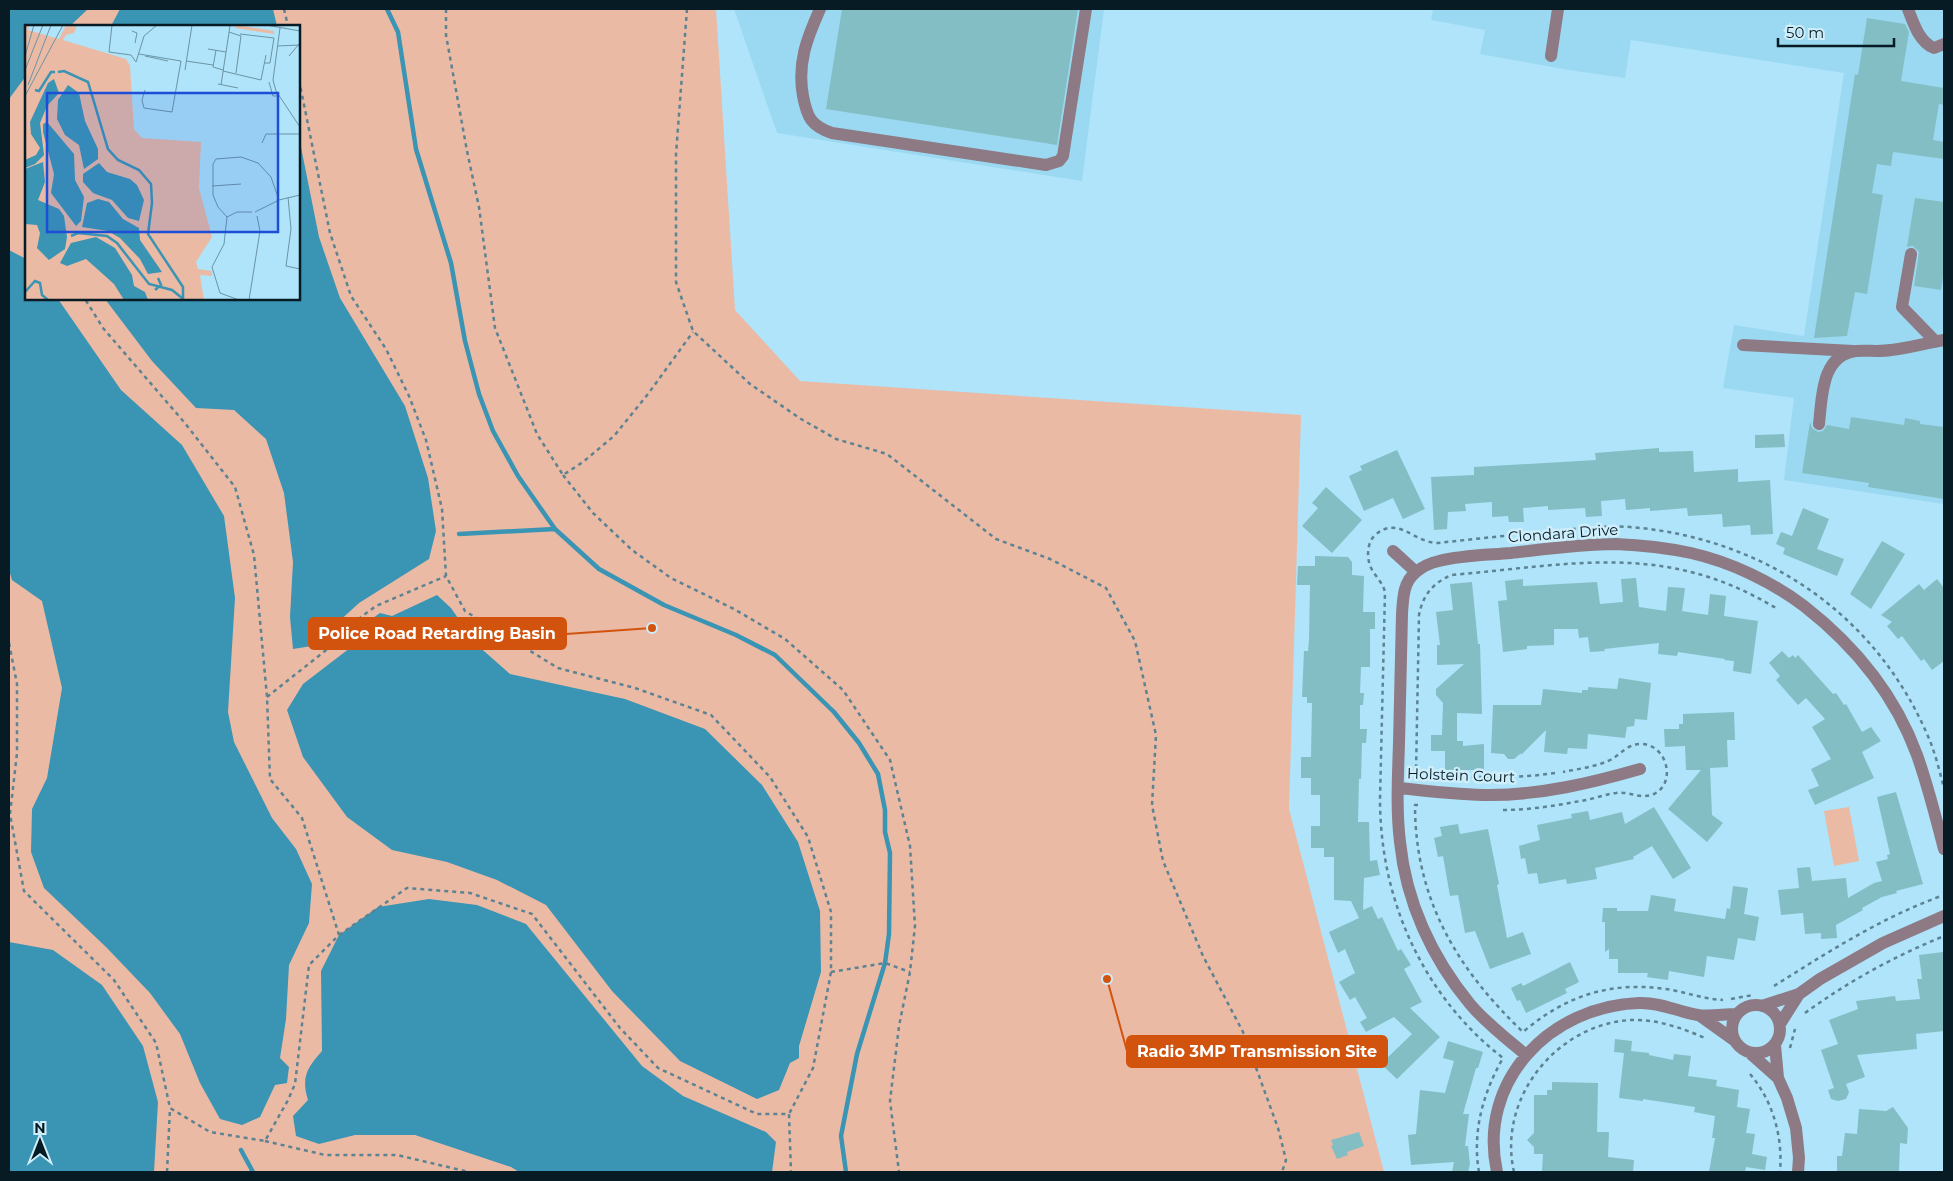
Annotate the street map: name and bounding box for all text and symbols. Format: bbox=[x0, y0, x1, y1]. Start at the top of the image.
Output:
scale bar bbox=[1778, 15, 1894, 47]
text: 50 m bbox=[1786, 23, 1824, 42]
inset map bbox=[25, 25, 300, 300]
street label: Clondara Drive bbox=[1507, 520, 1619, 546]
callout: Police Road Retarding Basin bbox=[309, 618, 566, 649]
text: Police Road Retarding Basin bbox=[318, 624, 556, 643]
street label: Holstein Court bbox=[1407, 764, 1515, 786]
callout: Radio 3MP Transmission Site bbox=[1127, 1036, 1387, 1067]
text: Radio 3MP Transmission Site bbox=[1137, 1042, 1377, 1061]
north arrow bbox=[15, 1116, 65, 1166]
text: N bbox=[34, 1119, 46, 1137]

